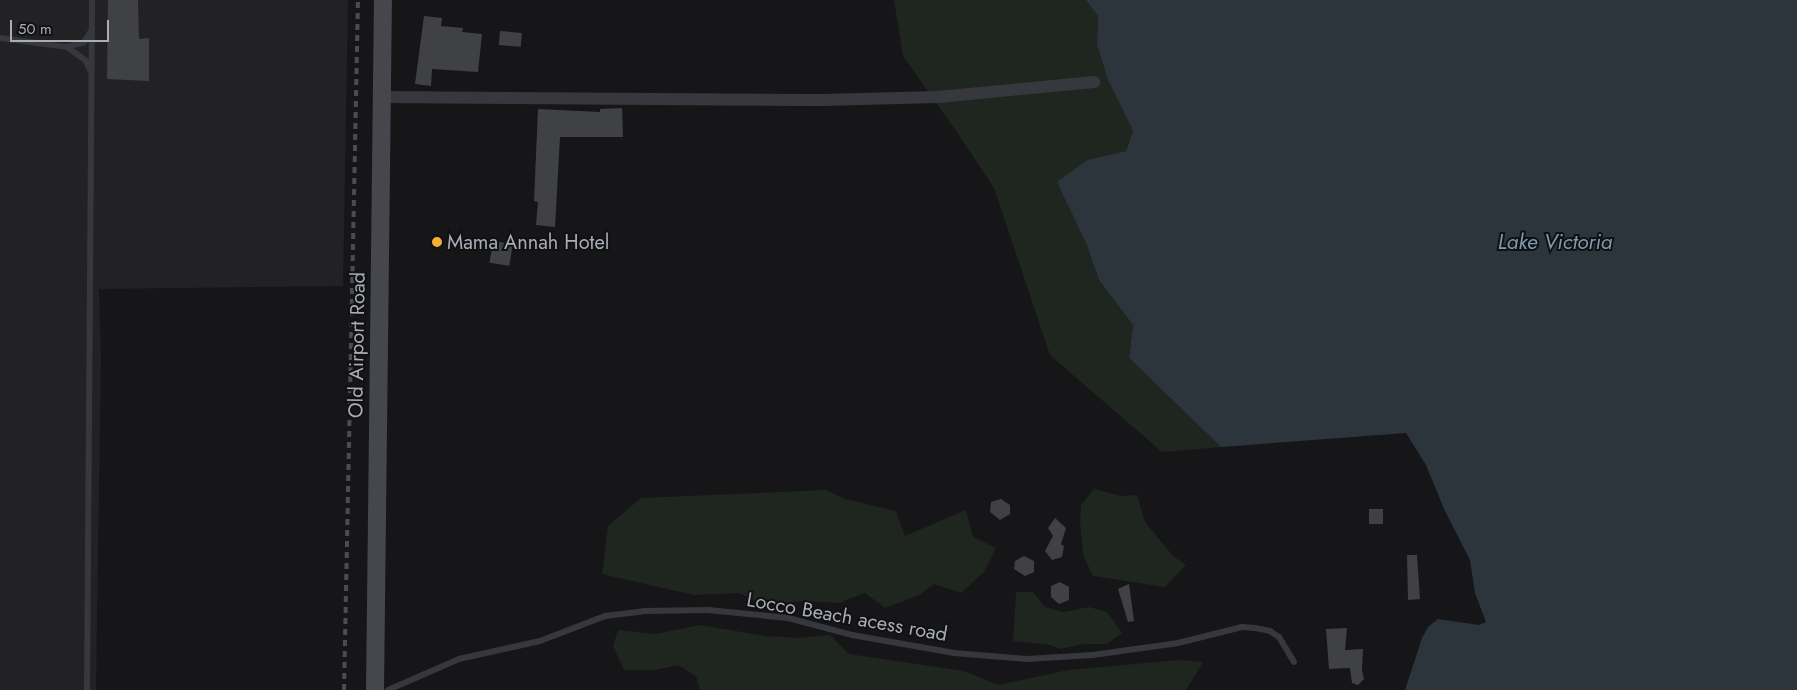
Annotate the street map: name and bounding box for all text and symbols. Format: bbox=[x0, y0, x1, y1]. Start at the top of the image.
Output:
scale bar bbox=[12, 10, 111, 42]
text: 50 m bbox=[18, 18, 52, 40]
water label: Lake Victoria bbox=[1498, 229, 1612, 255]
place label: Mama Annah Hotel bbox=[447, 230, 609, 254]
marker: Mama Annah Hotel bbox=[431, 236, 443, 248]
street label: Old Airport Road bbox=[344, 272, 370, 418]
street label: Locco Beach acess road bbox=[745, 588, 949, 646]

